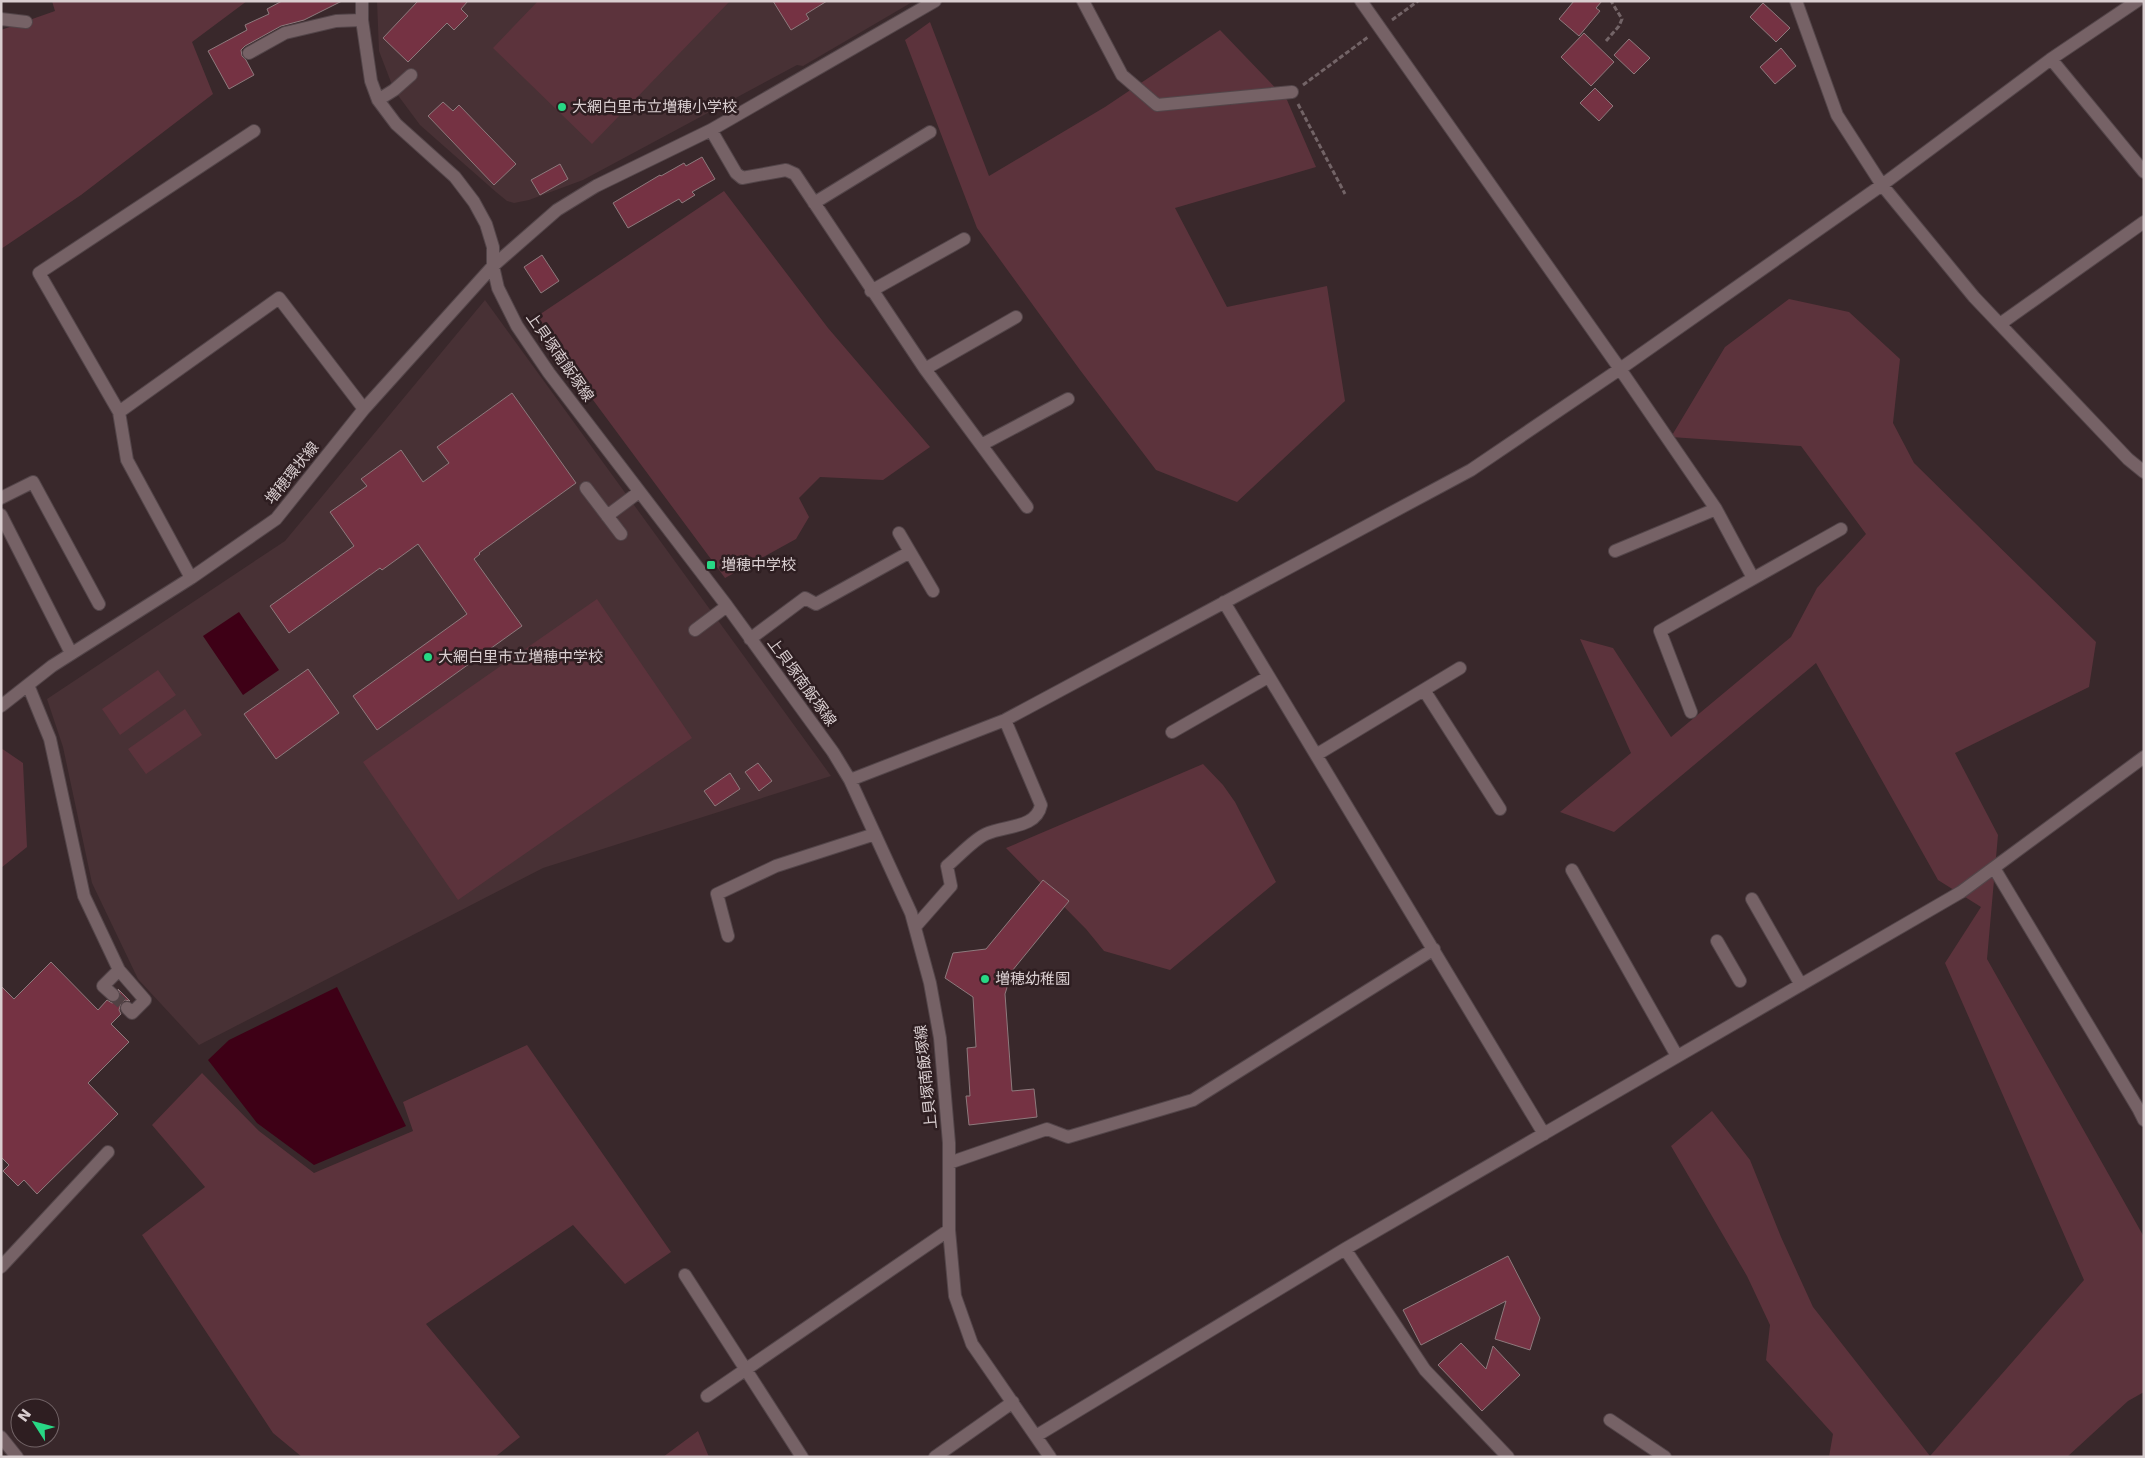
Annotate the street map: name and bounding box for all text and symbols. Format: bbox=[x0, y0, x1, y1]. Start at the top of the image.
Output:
place label: 大網白里市立増穂小学校 bbox=[572, 98, 737, 116]
marker: 大網白里市立増穂小学校 bbox=[556, 101, 568, 113]
street label: 上貝塚南飯塚線 bbox=[523, 309, 597, 405]
street label: 増穂環状線 bbox=[261, 438, 323, 508]
place label: 増穂中学校 bbox=[721, 556, 796, 574]
marker: 増穂中学校 bbox=[705, 559, 717, 571]
street label: 上貝塚南飯塚線 bbox=[764, 634, 840, 730]
place label: 大網白里市立増穂中学校 bbox=[438, 648, 603, 666]
marker: 大網白里市立増穂中学校 bbox=[422, 651, 434, 663]
place label: 増穂幼稚園 bbox=[995, 970, 1070, 988]
marker: 増穂幼稚園 bbox=[979, 973, 991, 985]
street label: 上貝塚南飯塚線 bbox=[912, 1024, 940, 1130]
north arrow bbox=[10, 1398, 60, 1448]
text: N bbox=[15, 1406, 34, 1425]

